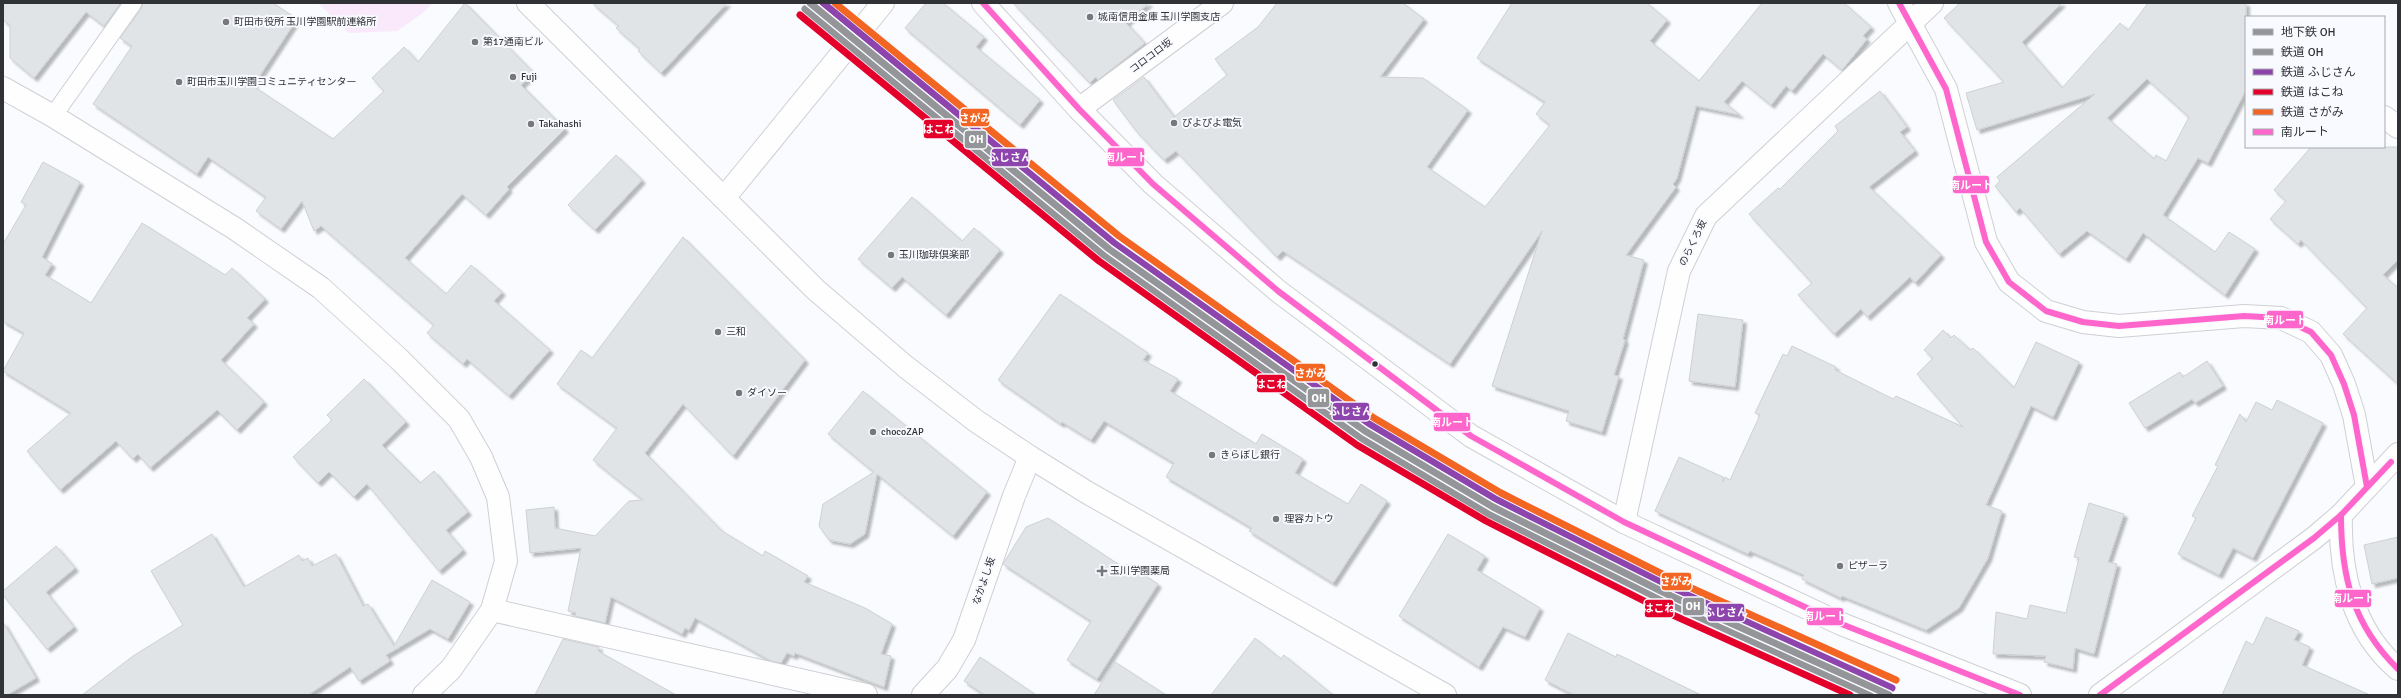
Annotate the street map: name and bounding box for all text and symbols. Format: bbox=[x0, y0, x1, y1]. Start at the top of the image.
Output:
place label: 城南信用金庫 玉川学園支店 bbox=[1098, 11, 1220, 23]
marker: 城南信用金庫 玉川学園支店 bbox=[1085, 12, 1095, 22]
place label: 町田市役所 玉川学園駅前連絡所 bbox=[234, 16, 376, 28]
legend bbox=[2245, 16, 2385, 148]
marker: 町田市役所 玉川学園駅前連絡所 bbox=[221, 17, 231, 27]
text: 地下鉄 OH bbox=[2281, 25, 2336, 40]
place label: 第17通南ビル bbox=[483, 36, 544, 48]
street label: コロコロ坂 bbox=[1127, 36, 1175, 76]
marker: 第17通南ビル bbox=[470, 37, 480, 47]
text: 鉄道 OH bbox=[2281, 45, 2324, 60]
text: 鉄道 ふじさん bbox=[2281, 65, 2356, 80]
place label: Fuji bbox=[521, 71, 537, 83]
marker: Fuji bbox=[508, 72, 518, 82]
place label: 町田市玉川学園コミュニティセンター bbox=[187, 76, 356, 88]
marker: 町田市玉川学園コミュニティセンター bbox=[174, 77, 184, 87]
text: 鉄道 はこね bbox=[2281, 85, 2344, 100]
text: 鉄道 さがみ bbox=[2281, 105, 2344, 120]
line badge: さがみ bbox=[960, 108, 990, 127]
text: さがみ bbox=[959, 112, 992, 125]
place label: ぴよぴよ電気 bbox=[1182, 117, 1242, 129]
place label: Takahashi bbox=[539, 118, 581, 130]
marker: ぴよぴよ電気 bbox=[1169, 118, 1179, 128]
marker: Takahashi bbox=[526, 119, 536, 129]
line badge: はこね bbox=[923, 119, 954, 139]
text: はこね bbox=[923, 123, 956, 136]
text: 南ルート bbox=[2281, 125, 2329, 140]
line badge: OH bbox=[964, 130, 987, 149]
text: OH bbox=[969, 133, 983, 146]
line badge: 南ルート bbox=[1107, 147, 1145, 167]
line badge: ふじさん bbox=[991, 148, 1029, 167]
text: ふじさん bbox=[988, 151, 1032, 164]
text: 南ルート bbox=[1104, 151, 1148, 164]
line badge: 南ルート bbox=[1952, 175, 1990, 194]
text: 南ルート bbox=[1949, 179, 1993, 192]
street label: のらくろ坂 bbox=[1677, 218, 1709, 268]
place label: 玉川珈琲倶楽部 bbox=[899, 249, 969, 261]
marker: 玉川珈琲倶楽部 bbox=[886, 250, 896, 260]
line badge: 南ルート bbox=[2266, 310, 2304, 329]
text: 南ルート bbox=[2263, 314, 2307, 327]
place label: 三和 bbox=[726, 326, 746, 338]
marker: 三和 bbox=[713, 327, 723, 337]
unlabelled marker bbox=[1370, 359, 1380, 369]
line badge: さがみ bbox=[1295, 363, 1326, 382]
text: さがみ bbox=[1295, 367, 1328, 380]
line badge: はこね bbox=[1256, 374, 1286, 393]
text: はこね bbox=[1255, 378, 1288, 391]
place label: ダイソー bbox=[747, 387, 787, 399]
marker: ダイソー bbox=[734, 388, 744, 398]
line badge: OH bbox=[1307, 388, 1330, 408]
text: OH bbox=[1312, 392, 1326, 405]
line badge: ふじさん bbox=[1332, 402, 1370, 421]
text: ふじさん bbox=[1329, 405, 1373, 418]
line badge: 南ルート bbox=[1433, 412, 1471, 432]
text: 南ルート bbox=[1430, 416, 1474, 429]
place label: chocoZAP bbox=[881, 426, 924, 438]
marker: chocoZAP bbox=[868, 427, 878, 437]
place label: きらぼし銀行 bbox=[1220, 449, 1280, 461]
marker: きらぼし銀行 bbox=[1207, 450, 1217, 460]
place label: 理容カトウ bbox=[1284, 513, 1334, 525]
marker: 理容カトウ bbox=[1271, 514, 1281, 524]
street label: なかよし坂 bbox=[970, 556, 998, 606]
place label: ピザーラ bbox=[1848, 560, 1888, 572]
marker: ピザーラ bbox=[1835, 561, 1845, 571]
place label: 玉川学園薬局 bbox=[1110, 565, 1170, 577]
marker: 玉川学園薬局 bbox=[1097, 566, 1107, 576]
line badge: さがみ bbox=[1661, 572, 1692, 591]
text: さがみ bbox=[1660, 575, 1693, 588]
line badge: 南ルート bbox=[2334, 589, 2372, 608]
text: 南ルート bbox=[2331, 592, 2375, 605]
line badge: OH bbox=[1682, 597, 1705, 616]
line badge: はこね bbox=[1644, 599, 1674, 618]
text: OH bbox=[1686, 600, 1700, 613]
text: はこね bbox=[1643, 602, 1676, 615]
line badge: ふじさん bbox=[1707, 603, 1745, 622]
text: ふじさん bbox=[1704, 606, 1748, 619]
line badge: 南ルート bbox=[1806, 607, 1844, 626]
text: 南ルート bbox=[1803, 610, 1847, 623]

